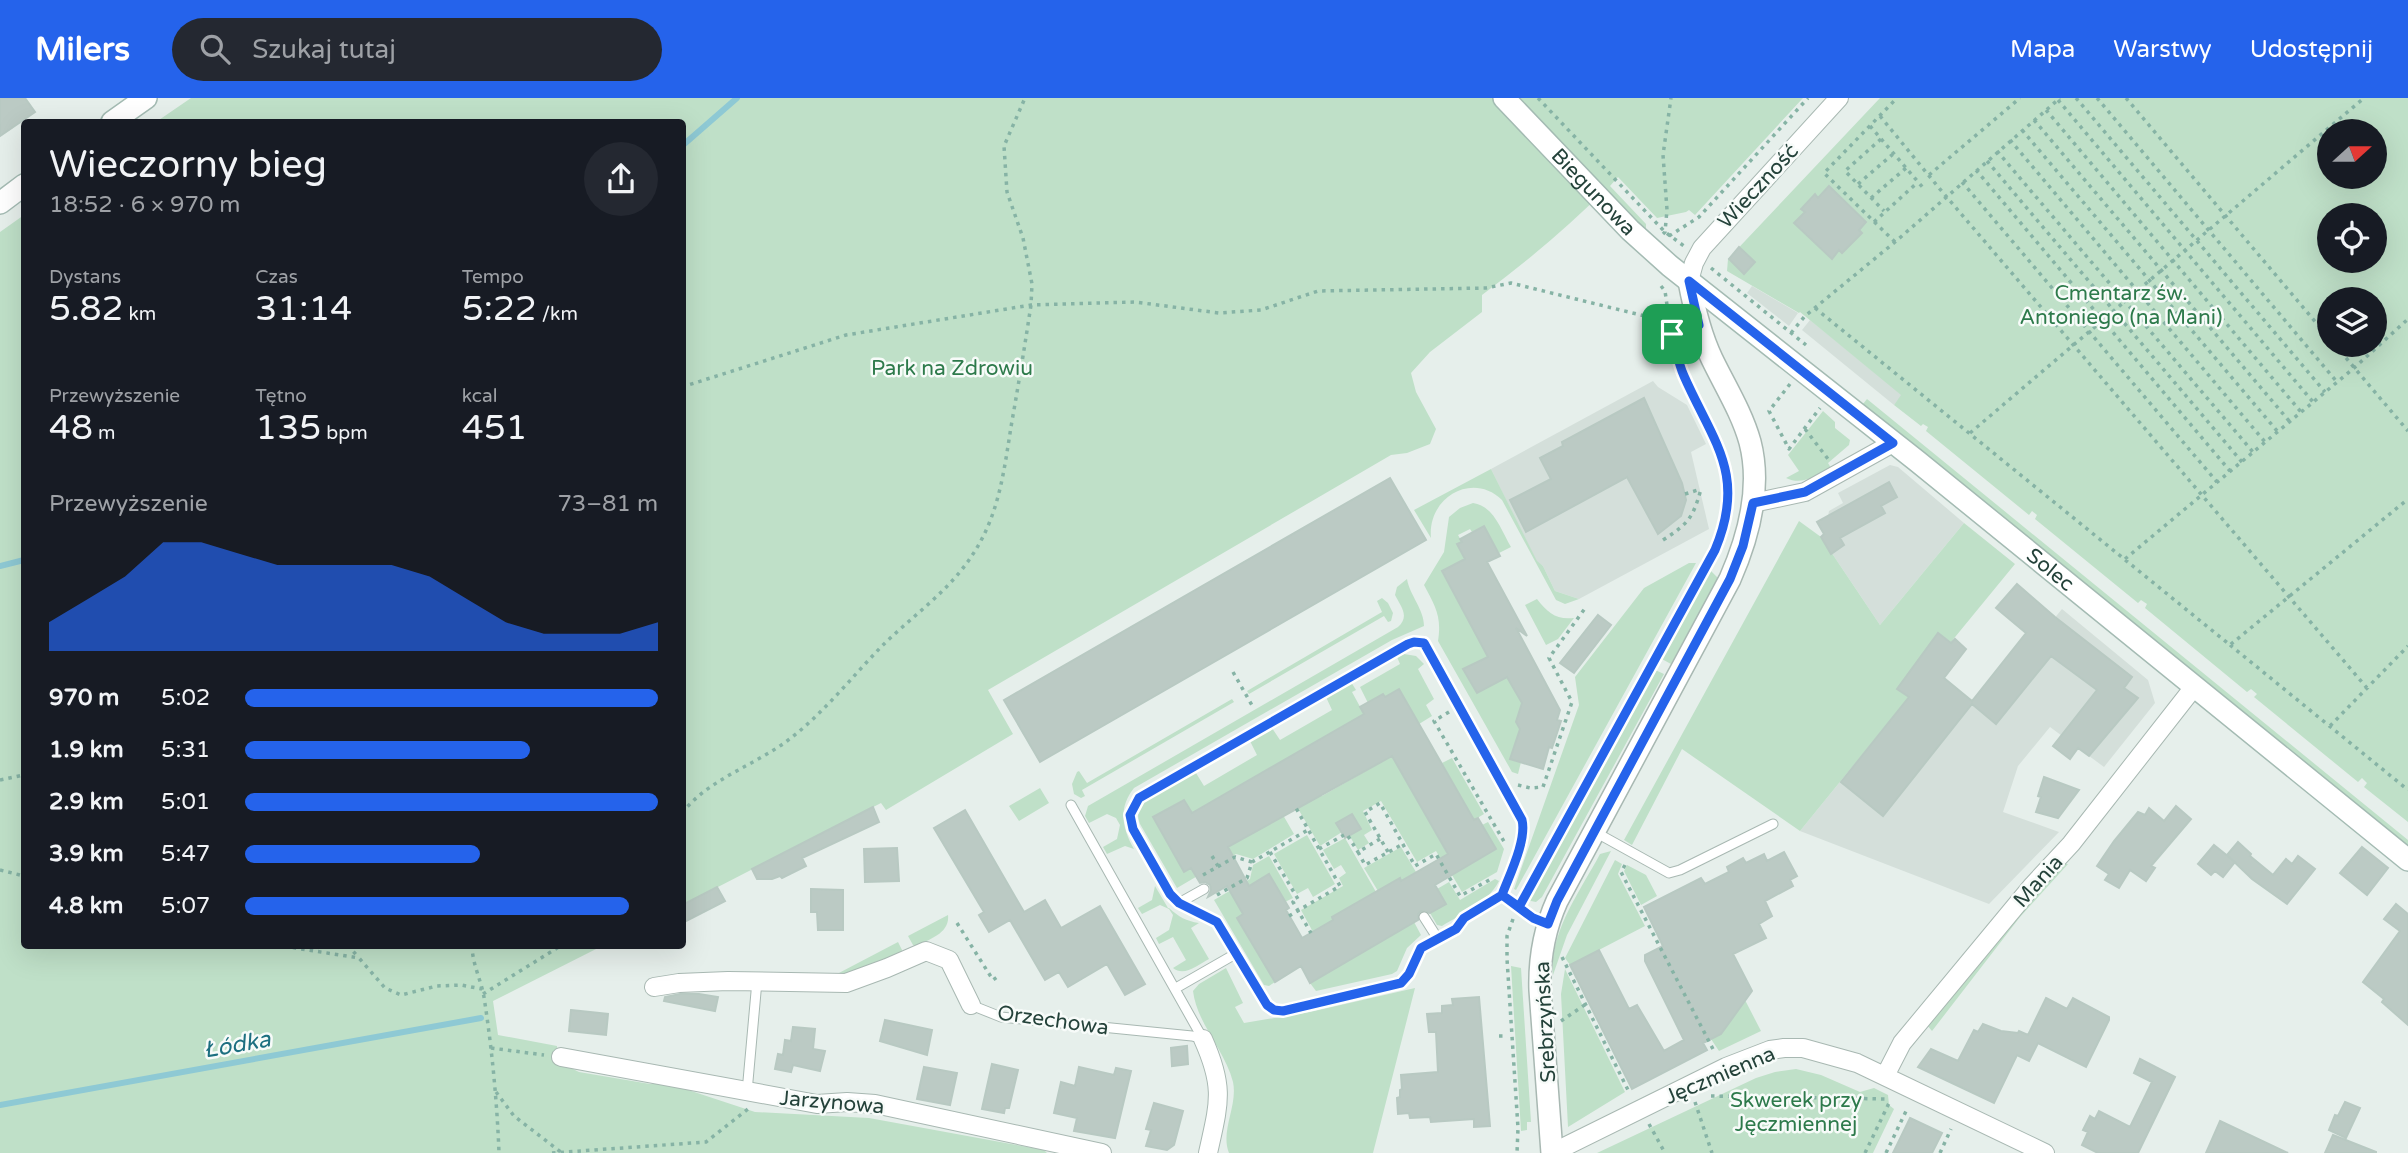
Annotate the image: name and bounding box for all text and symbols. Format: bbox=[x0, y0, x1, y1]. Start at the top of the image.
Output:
search box bbox=[172, 18, 662, 81]
text: Milers bbox=[35, 30, 130, 69]
icon: search bbox=[196, 30, 234, 68]
text: Szukaj tutaj bbox=[252, 34, 396, 65]
text: Mapa bbox=[2010, 35, 2075, 64]
text: Warstwy bbox=[2113, 35, 2212, 64]
text: Udostępnij bbox=[2250, 35, 2373, 64]
north arrow bbox=[2317, 119, 2387, 189]
map controls bbox=[2317, 119, 2387, 357]
street label: Wieczność bbox=[1713, 139, 1804, 234]
text: Wieczorny bieg bbox=[49, 142, 327, 188]
button: share bbox=[584, 142, 658, 216]
street label: Biegunowa bbox=[1546, 143, 1641, 241]
text: 18:52 · 6 × 970 m bbox=[49, 191, 240, 219]
button: locate bbox=[2317, 203, 2387, 273]
text: Dystans bbox=[49, 266, 121, 288]
text: Czas bbox=[255, 266, 298, 288]
text: Tempo bbox=[462, 266, 524, 288]
park label: Cmentarz św. Antoniego (na Mani) bbox=[2020, 281, 2223, 330]
button: layers bbox=[2317, 287, 2387, 357]
text: 5.82 bbox=[49, 288, 124, 330]
text: 31:14 bbox=[255, 288, 352, 330]
text: 5:22 bbox=[462, 288, 537, 330]
text: km bbox=[124, 303, 156, 325]
text: /km bbox=[537, 303, 578, 325]
pin bbox=[1642, 304, 1702, 364]
icon: arrive bbox=[1653, 315, 1691, 353]
park label: Park na Zdrowiu bbox=[871, 356, 1033, 381]
text: Przewyższenie bbox=[49, 385, 180, 407]
text: Tętno bbox=[255, 385, 307, 407]
text: kcal bbox=[462, 385, 497, 407]
text: 48 bbox=[49, 407, 93, 449]
text: 135 bbox=[255, 407, 321, 449]
text: 451 bbox=[462, 407, 528, 449]
text: m bbox=[93, 422, 115, 444]
text: bpm bbox=[321, 422, 368, 444]
text: Przewyższenie bbox=[49, 490, 208, 518]
text: 73–81 m bbox=[557, 490, 658, 518]
street label: Solec bbox=[2021, 543, 2079, 597]
text: 970 m bbox=[49, 684, 119, 712]
text: 5:02 bbox=[161, 684, 210, 712]
text: 1.9 km bbox=[49, 736, 124, 764]
text: 5:31 bbox=[161, 736, 210, 764]
text: 2.9 km bbox=[49, 788, 124, 816]
text: 5:01 bbox=[161, 788, 210, 816]
text: 3.9 km bbox=[49, 840, 124, 868]
text: 5:47 bbox=[161, 840, 210, 868]
street label: Mania bbox=[2008, 850, 2068, 913]
text: 4.8 km bbox=[49, 892, 123, 920]
text: 5:07 bbox=[161, 892, 210, 920]
street label: Srebrzyńska bbox=[1530, 961, 1561, 1083]
street label: Orzechowa bbox=[996, 1000, 1110, 1041]
water label: Łódka bbox=[202, 1025, 274, 1065]
street label: Jęczmienna bbox=[1661, 1041, 1779, 1110]
street label: Jarzynowa bbox=[779, 1085, 885, 1120]
park label: Skwerek przy Jęczmiennej bbox=[1730, 1088, 1862, 1137]

